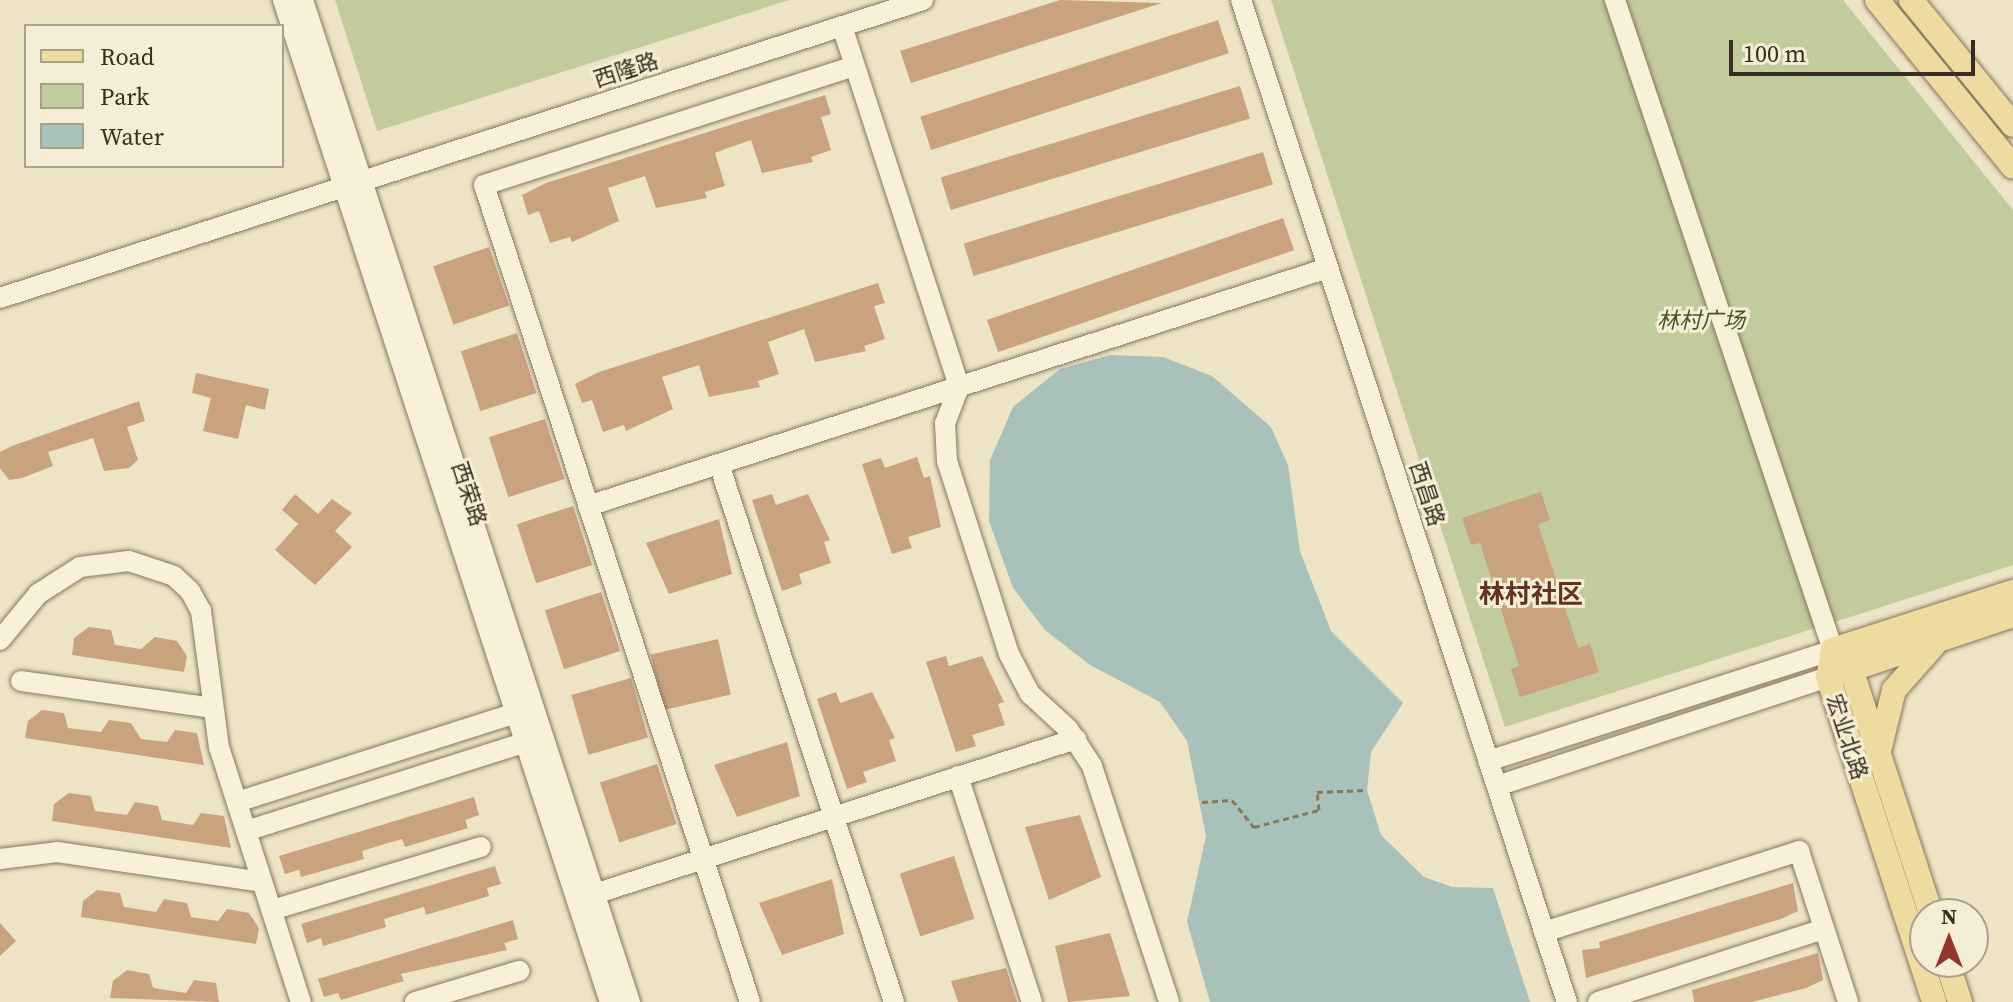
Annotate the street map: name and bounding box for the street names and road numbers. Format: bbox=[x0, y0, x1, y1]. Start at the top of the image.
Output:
street label: 西隆路 bbox=[591, 47, 661, 93]
street label: 西荣路 bbox=[446, 459, 492, 529]
street label: 西昌路 bbox=[1404, 459, 1450, 529]
street label: 宏业北路 bbox=[1821, 691, 1873, 783]

